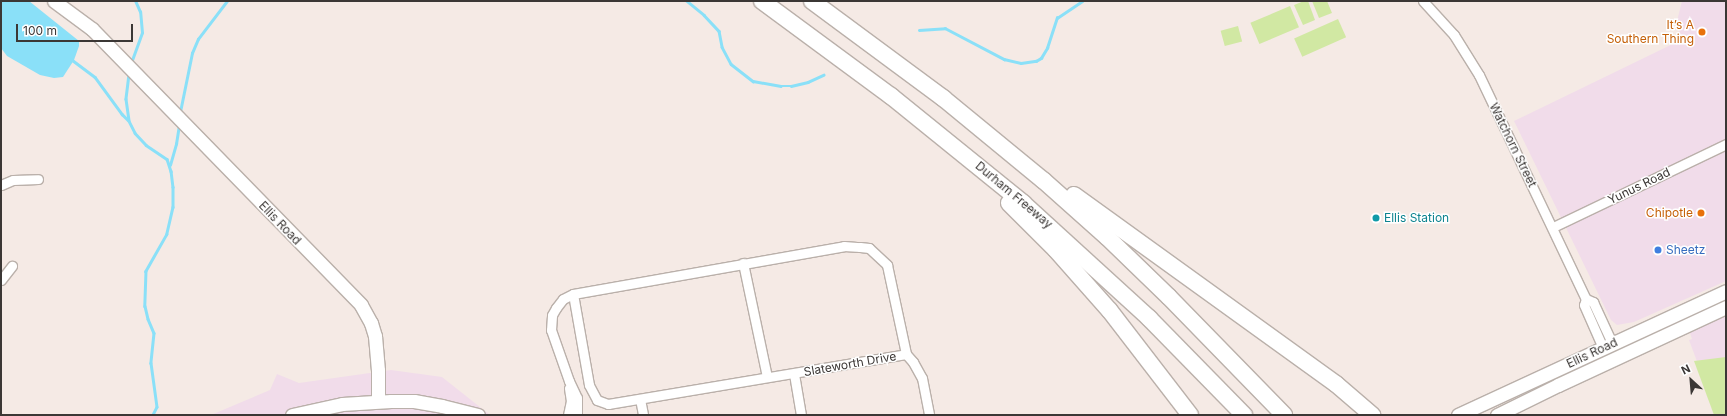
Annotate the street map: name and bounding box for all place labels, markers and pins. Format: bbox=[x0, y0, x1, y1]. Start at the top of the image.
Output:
place label: It’s A Southern Thing bbox=[1607, 18, 1694, 46]
marker: It’s A Southern Thing bbox=[1697, 27, 1707, 37]
place label: Chipotle bbox=[1646, 206, 1693, 220]
marker: Chipotle bbox=[1696, 208, 1706, 218]
place label: Ellis Station bbox=[1384, 211, 1449, 225]
marker: Ellis Station bbox=[1371, 213, 1381, 223]
place label: Sheetz bbox=[1666, 243, 1705, 257]
marker: Sheetz bbox=[1653, 245, 1663, 255]

